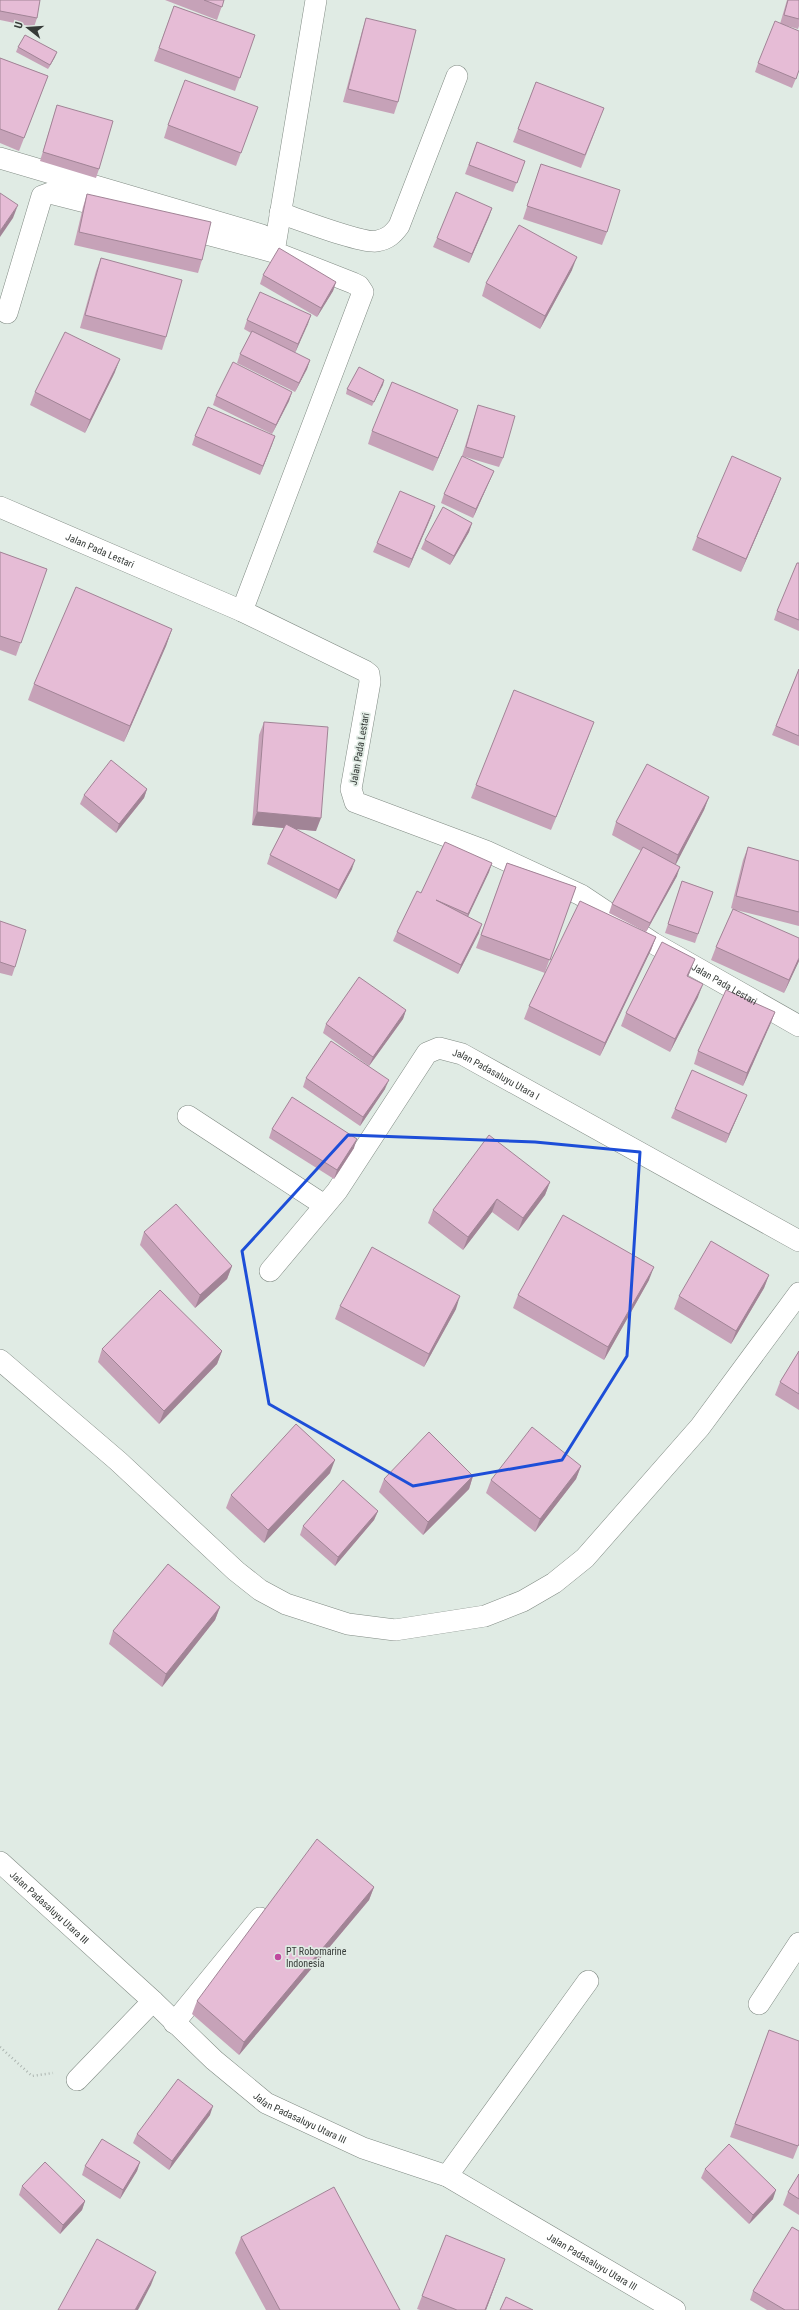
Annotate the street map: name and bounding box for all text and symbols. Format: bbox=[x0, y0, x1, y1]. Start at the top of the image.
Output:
north arrow bbox=[8, 8, 48, 48]
text: U bbox=[12, 20, 26, 30]
street label: Jalan Pada Lestari bbox=[64, 531, 136, 570]
street label: Jalan Pada Lestari bbox=[348, 712, 371, 786]
street label: Jalan Pada Lestari bbox=[690, 961, 759, 1007]
street label: Jalan Padasaluyu Utara I bbox=[451, 1047, 541, 1102]
street label: Jalan Padasaluyu Utara III bbox=[8, 1869, 91, 1946]
place label: PT Robomarine Indonesia bbox=[286, 1946, 347, 1969]
marker: PT Robomarine Indonesia bbox=[273, 1952, 283, 1962]
street label: Jalan Padasaluyu Utara III bbox=[251, 2090, 348, 2146]
street label: Jalan Padasaluyu Utara III bbox=[545, 2231, 639, 2293]

